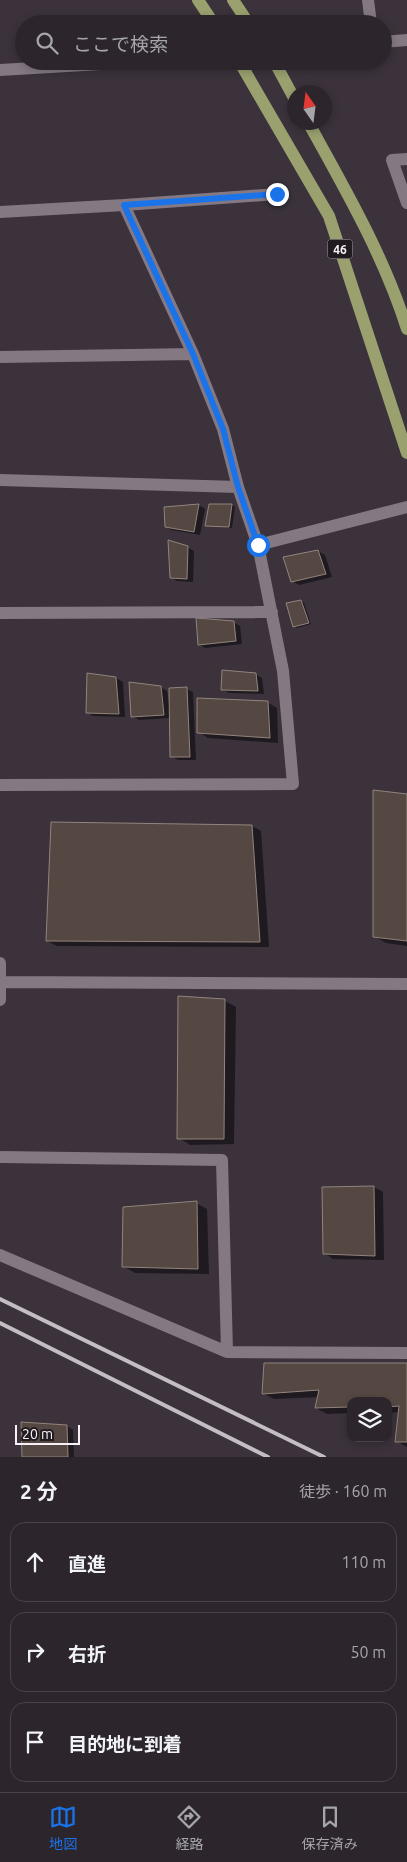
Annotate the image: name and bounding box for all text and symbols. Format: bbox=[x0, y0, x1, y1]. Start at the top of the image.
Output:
search box bbox=[15, 15, 392, 70]
icon: search bbox=[33, 29, 61, 57]
text: ここで検索 bbox=[73, 33, 168, 55]
north arrow bbox=[287, 85, 332, 130]
route end bbox=[266, 183, 289, 206]
road number: 46 bbox=[328, 240, 352, 258]
route start bbox=[247, 534, 270, 557]
map controls bbox=[347, 1397, 392, 1442]
button: layers bbox=[347, 1397, 392, 1442]
scale bar bbox=[15, 1422, 80, 1445]
text: 20 m bbox=[22, 1426, 53, 1442]
text: 2 分 bbox=[20, 1479, 58, 1503]
text: 徒歩 · 160 m bbox=[299, 1482, 387, 1500]
icon: ahead bbox=[21, 1548, 49, 1576]
text: 直進 bbox=[68, 1553, 106, 1575]
text: 110 m bbox=[341, 1553, 386, 1571]
icon: right bbox=[21, 1638, 49, 1666]
text: 右折 bbox=[68, 1643, 106, 1665]
text: 50 m bbox=[350, 1643, 386, 1661]
icon: arrive bbox=[21, 1728, 49, 1756]
text: 目的地に到着 bbox=[68, 1733, 182, 1755]
tab: 地図 bbox=[49, 1803, 77, 1853]
tab: 経路 bbox=[175, 1803, 203, 1853]
tab: 保存済み bbox=[302, 1803, 358, 1853]

